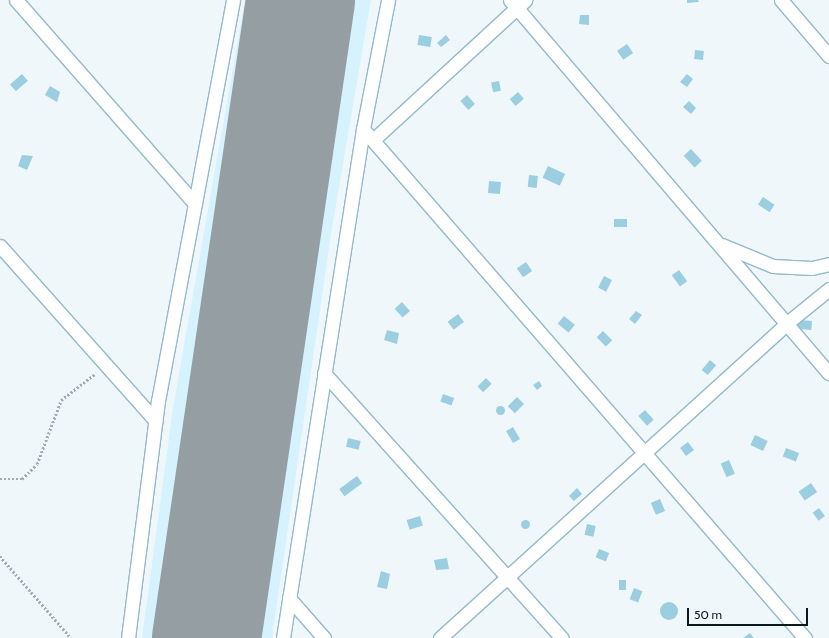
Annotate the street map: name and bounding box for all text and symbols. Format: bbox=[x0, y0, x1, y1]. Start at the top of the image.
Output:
scale bar bbox=[689, 600, 810, 626]
text: 50 m bbox=[694, 607, 722, 622]

